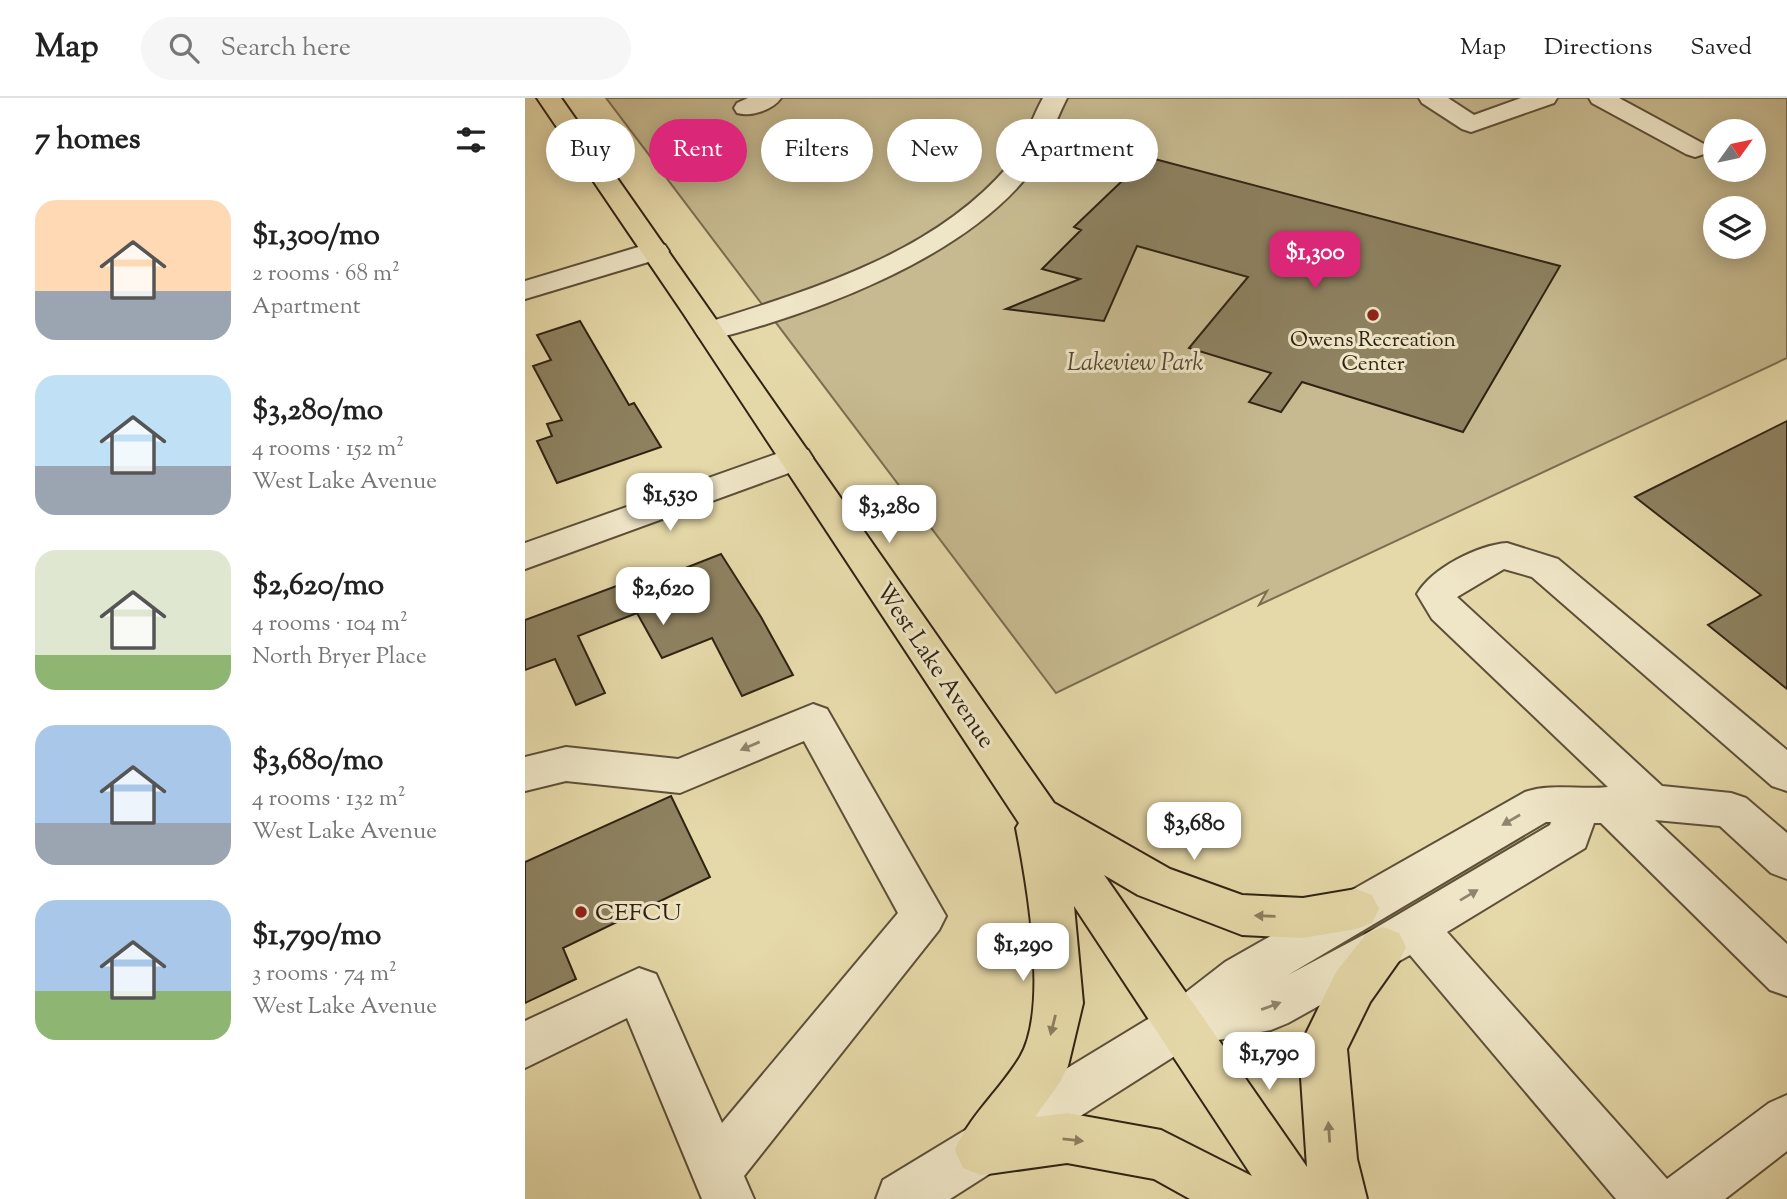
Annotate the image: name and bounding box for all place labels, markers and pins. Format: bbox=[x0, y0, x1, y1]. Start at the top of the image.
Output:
pin: $1,300 bbox=[1258, 232, 1372, 291]
marker: Owens Recreation Center bbox=[1365, 307, 1381, 323]
place label: Owens Recreation Center bbox=[1290, 326, 1456, 380]
pin: $1,530 bbox=[613, 474, 727, 533]
pin: $3,280 bbox=[832, 486, 946, 545]
pin: $2,620 bbox=[606, 568, 720, 627]
pin: $3,680 bbox=[1137, 802, 1251, 862]
place label: CEFCU bbox=[595, 897, 682, 931]
marker: CEFCU bbox=[573, 904, 589, 920]
pin: $1,290 bbox=[966, 924, 1080, 983]
pin: $1,790 bbox=[1212, 1032, 1326, 1092]

